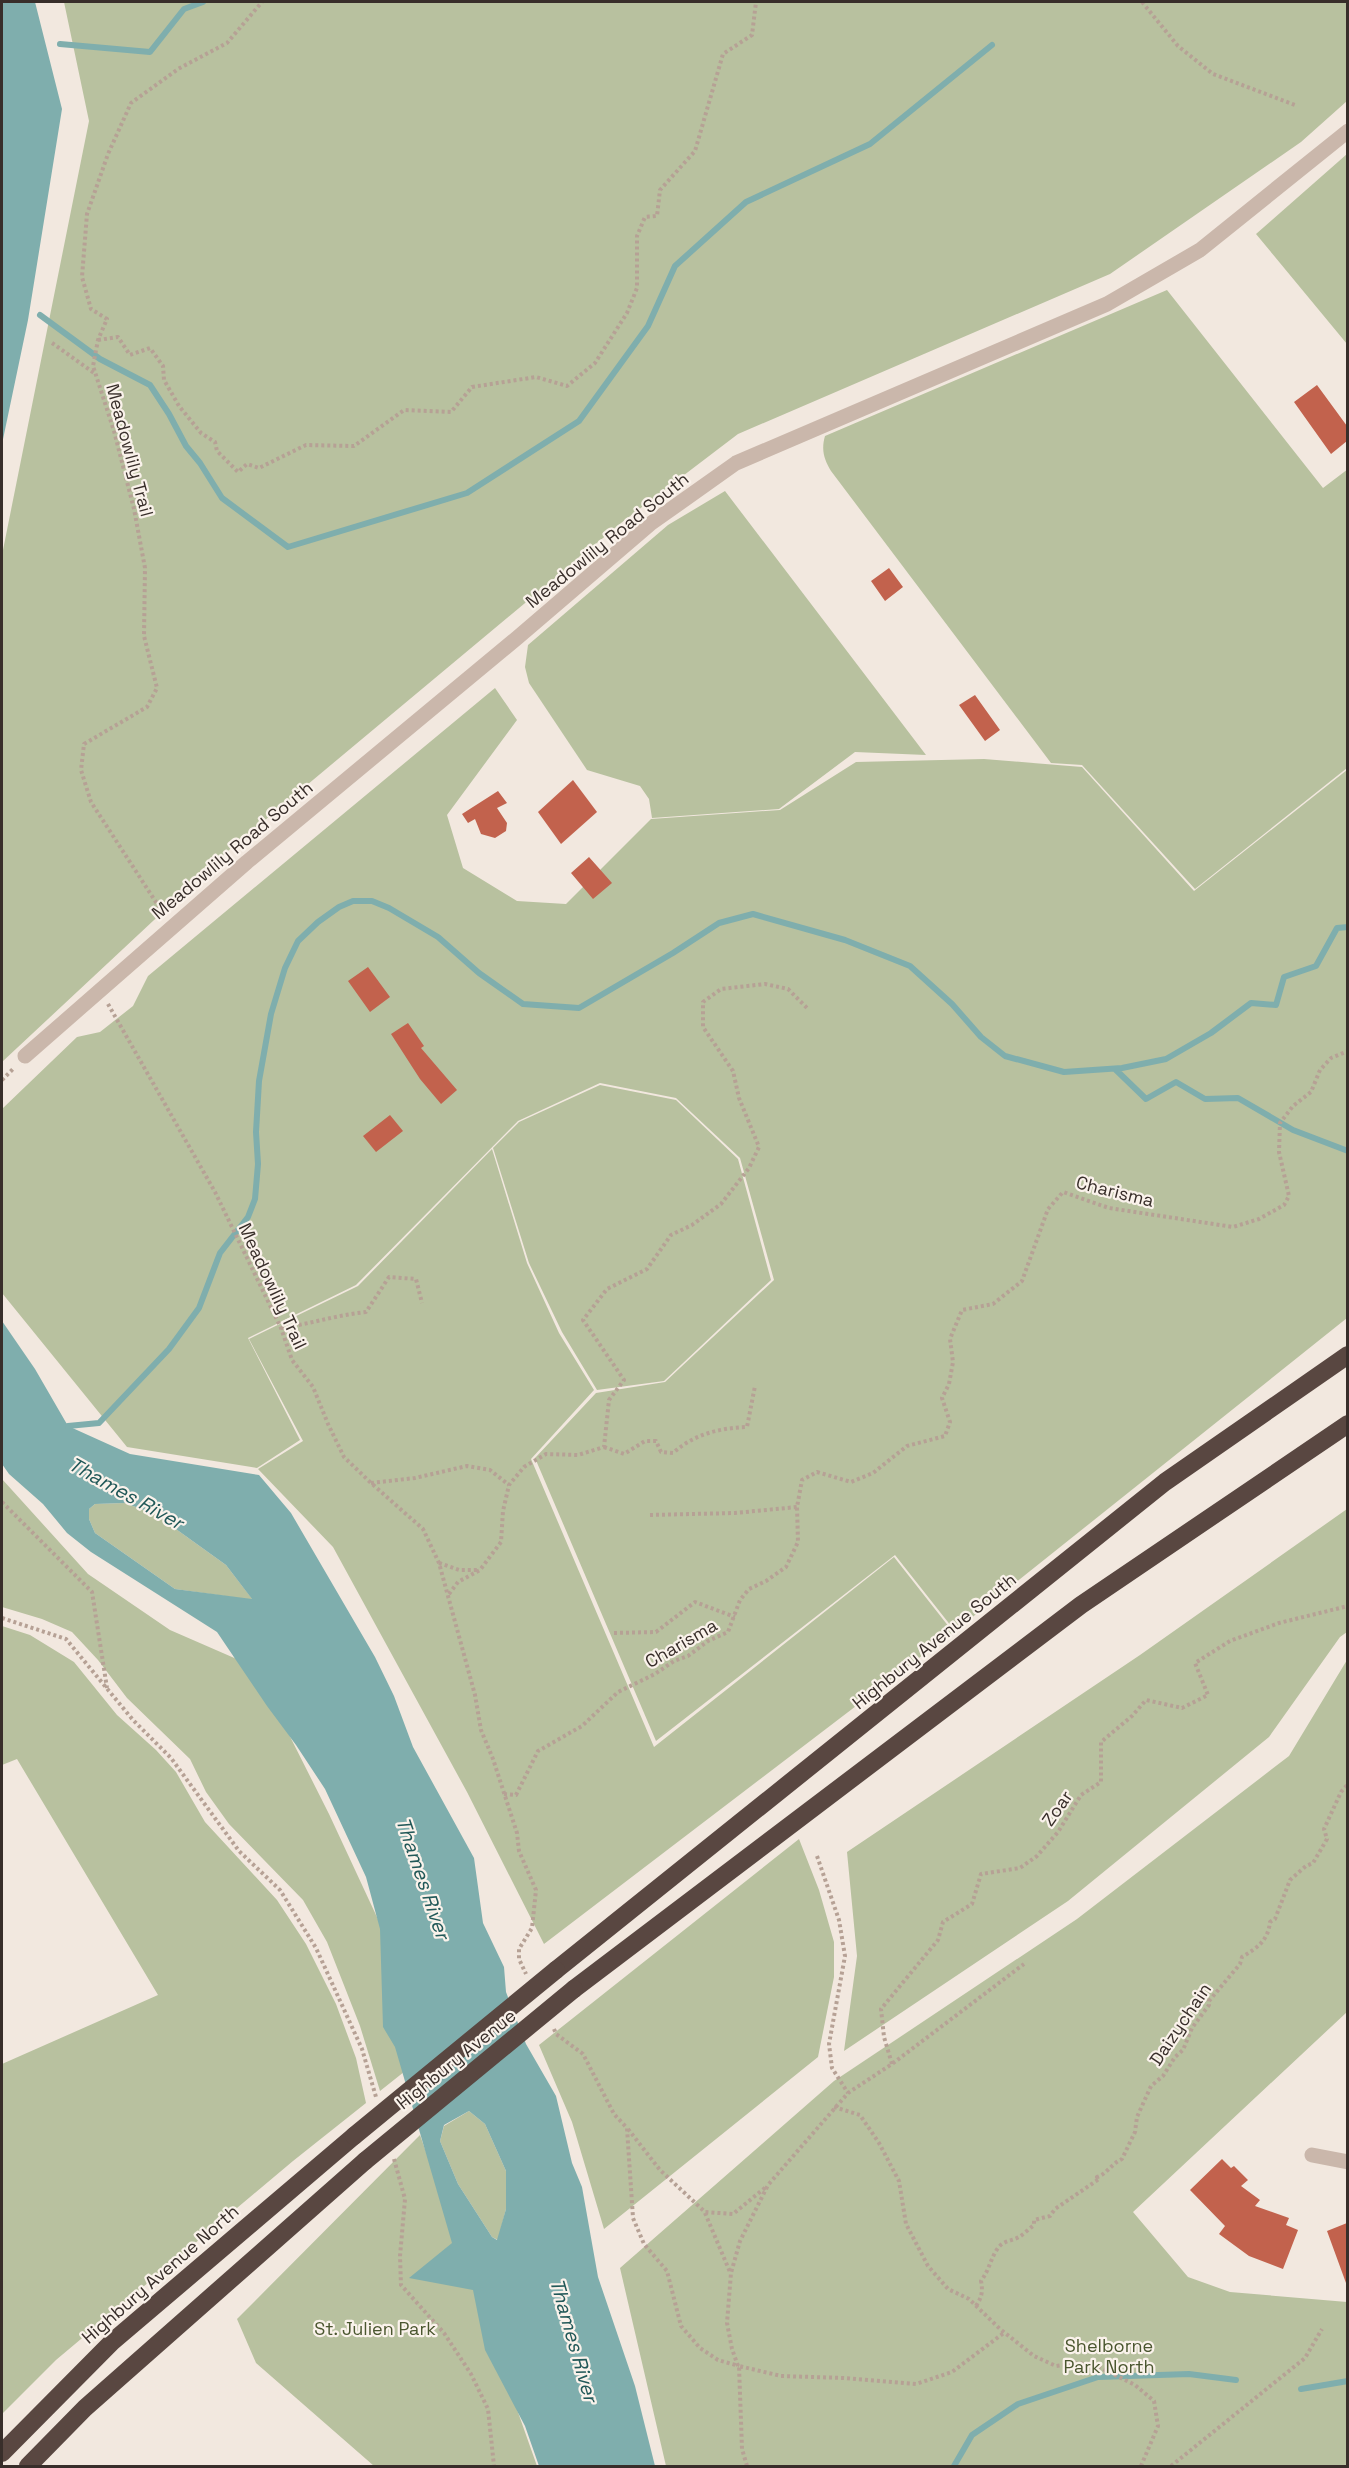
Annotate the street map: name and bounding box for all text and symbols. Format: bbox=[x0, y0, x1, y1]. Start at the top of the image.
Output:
street label: Meadowlily Trail bbox=[101, 381, 159, 519]
street label: Meadowlily Road South bbox=[521, 467, 693, 613]
street label: Meadowlily Road South bbox=[147, 776, 317, 924]
street label: Charisma bbox=[1074, 1170, 1156, 1212]
street label: Meadowlily Trail bbox=[234, 1219, 312, 1353]
water label: Thames River bbox=[64, 1451, 190, 1536]
street label: Highbury Avenue South bbox=[847, 1568, 1021, 1714]
street label: Charisma bbox=[641, 1613, 721, 1673]
street label: Zoar bbox=[1037, 1786, 1078, 1830]
water label: Thames River bbox=[390, 1813, 457, 1945]
street label: Daizychain bbox=[1144, 1978, 1216, 2070]
street label: Highbury Avenue bbox=[392, 2004, 520, 2114]
street label: Highbury Avenue North bbox=[77, 2199, 243, 2349]
water label: Thames River bbox=[544, 2275, 605, 2407]
park label: St. Julien Park bbox=[314, 2317, 436, 2340]
park label: Shelborne Park North bbox=[1063, 2334, 1155, 2378]

